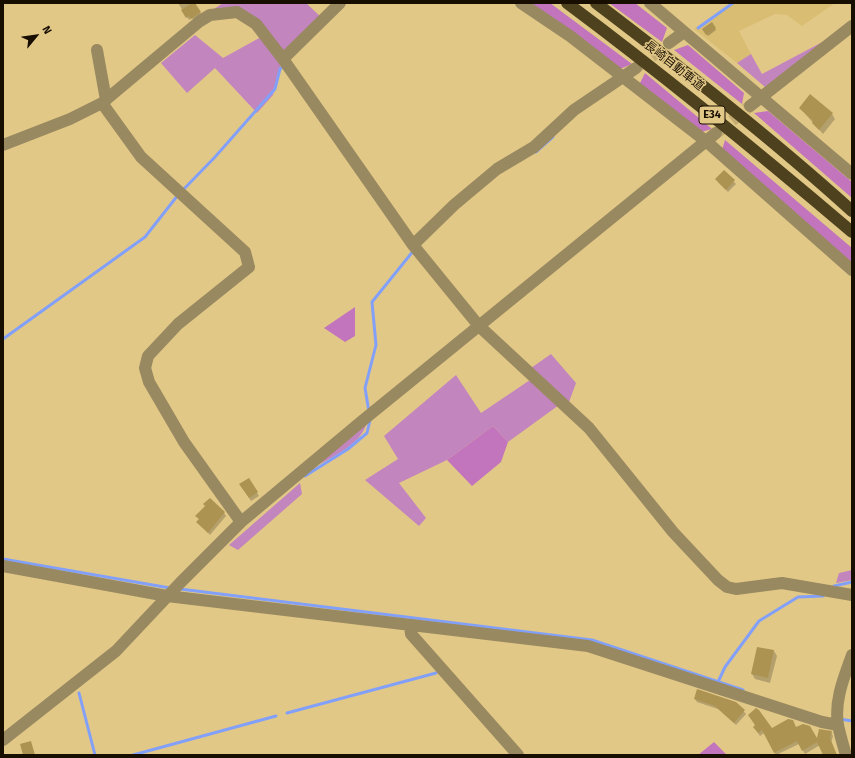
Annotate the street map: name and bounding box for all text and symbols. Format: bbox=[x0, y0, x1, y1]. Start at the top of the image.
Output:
north arrow bbox=[16, 16, 56, 56]
text: N bbox=[39, 24, 54, 36]
street label: 長崎自動車道 bbox=[641, 38, 707, 94]
road number: E34 bbox=[699, 106, 725, 124]

